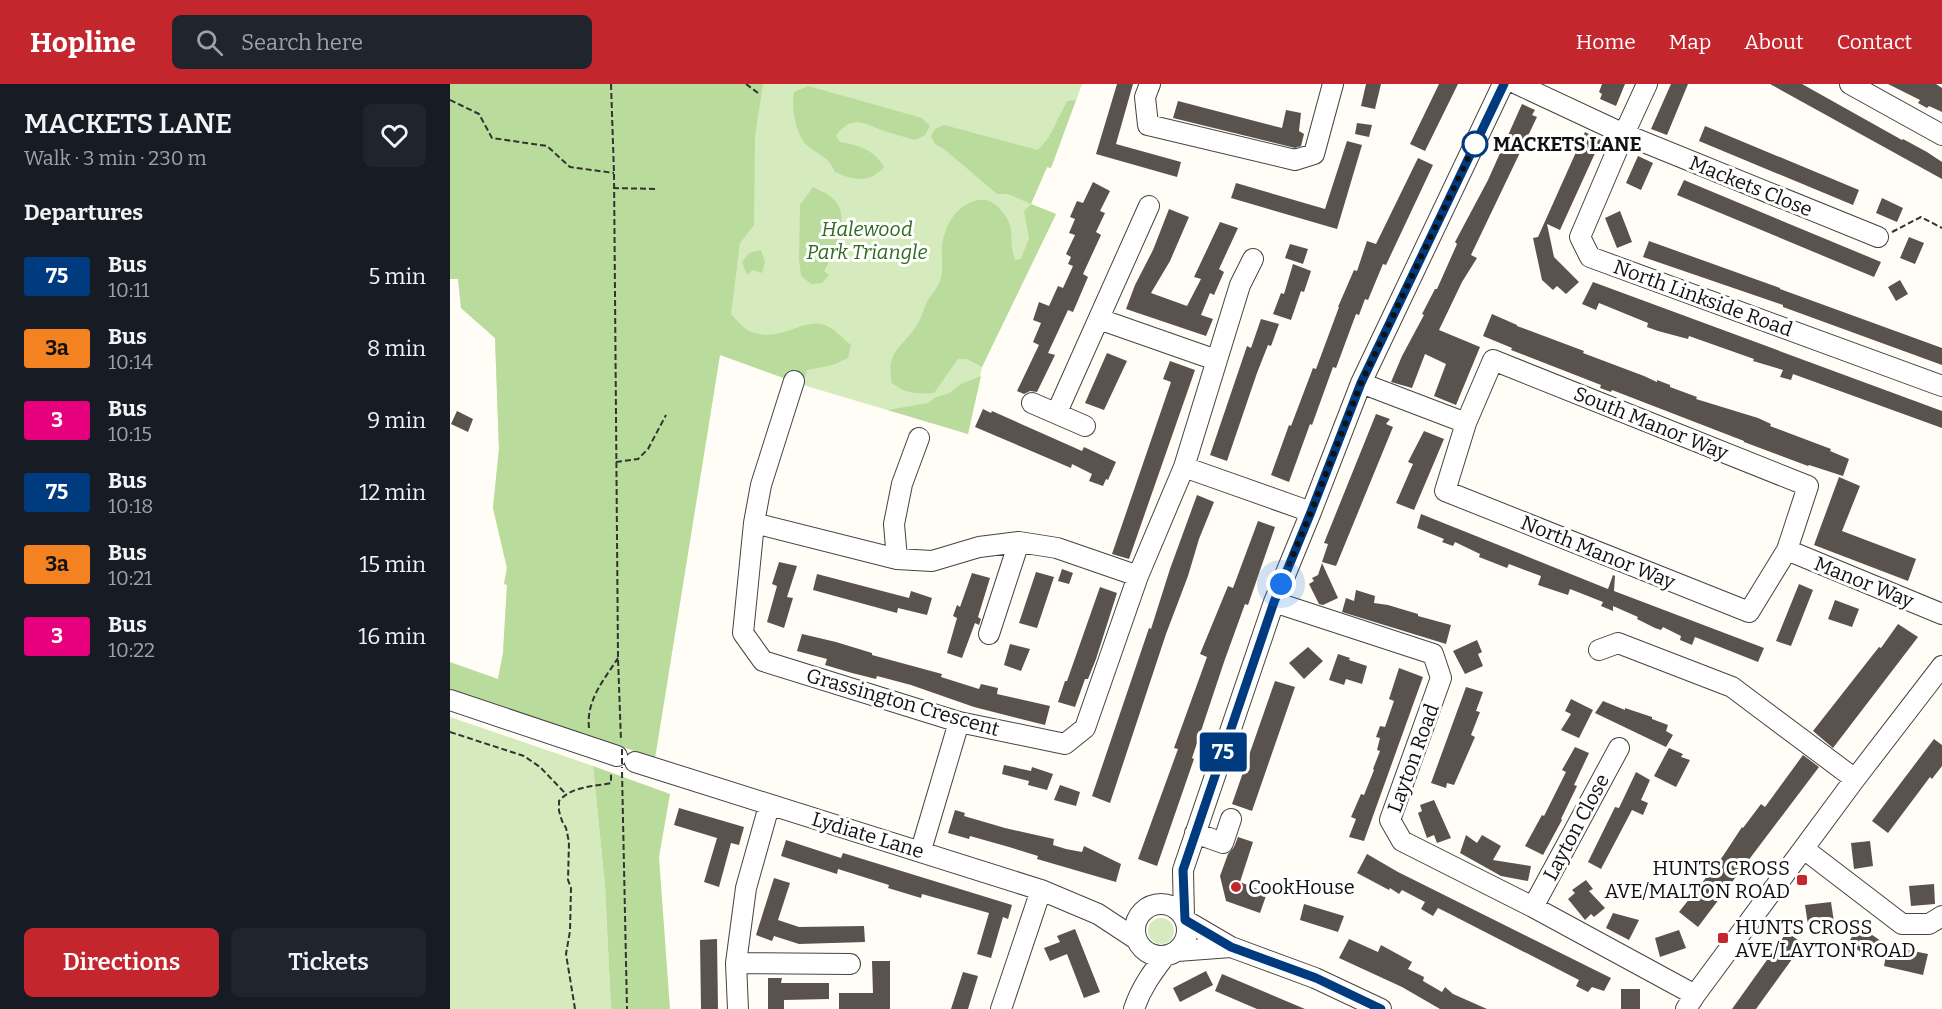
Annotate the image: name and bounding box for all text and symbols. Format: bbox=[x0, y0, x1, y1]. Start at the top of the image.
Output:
search box bbox=[172, 15, 592, 69]
text: Hopline bbox=[30, 26, 136, 59]
icon: search bbox=[193, 26, 226, 59]
text: Search here bbox=[241, 29, 363, 56]
text: Home bbox=[1576, 29, 1636, 55]
text: Map bbox=[1669, 29, 1711, 55]
text: About bbox=[1744, 29, 1804, 55]
text: Contact bbox=[1837, 29, 1912, 55]
button: heart bbox=[363, 104, 426, 167]
text: MACKETS LANE bbox=[24, 107, 232, 140]
marker: MACKETS LANE bbox=[1462, 131, 1488, 157]
place label: MACKETS LANE bbox=[1493, 132, 1642, 156]
text: Walk · 3 min · 230 m bbox=[24, 146, 207, 170]
street label: Mackets Close bbox=[1686, 150, 1816, 222]
text: Departures bbox=[24, 199, 143, 226]
park label: Halewood Park Triangle bbox=[806, 217, 928, 264]
text: Bus bbox=[108, 251, 147, 278]
street label: North Linkside Road bbox=[1610, 254, 1796, 342]
text: 75 bbox=[46, 263, 68, 289]
text: 5 min bbox=[368, 263, 426, 290]
text: 10:11 bbox=[108, 278, 149, 302]
text: Bus bbox=[108, 323, 147, 350]
text: 3a bbox=[45, 335, 69, 361]
text: 8 min bbox=[367, 335, 426, 362]
text: 10:14 bbox=[108, 350, 153, 374]
street label: South Manor Way bbox=[1570, 381, 1732, 465]
text: Bus bbox=[108, 395, 147, 422]
text: 3 bbox=[51, 407, 63, 433]
text: 9 min bbox=[367, 407, 426, 434]
text: 10:15 bbox=[108, 422, 152, 446]
text: Bus bbox=[108, 467, 147, 494]
text: 75 bbox=[46, 479, 68, 505]
text: 12 min bbox=[359, 479, 426, 506]
text: 10:18 bbox=[108, 494, 153, 518]
street label: North Manor Way bbox=[1517, 510, 1679, 594]
text: Bus bbox=[108, 539, 147, 566]
text: 3a bbox=[45, 551, 69, 577]
text: 15 min bbox=[359, 551, 426, 578]
street label: Manor Way bbox=[1811, 551, 1918, 613]
text: 10:21 bbox=[108, 566, 152, 590]
your location bbox=[1266, 569, 1296, 599]
text: Bus bbox=[108, 611, 147, 638]
text: 3 bbox=[51, 623, 63, 649]
text: 16 min bbox=[358, 623, 426, 650]
text: 10:22 bbox=[108, 638, 155, 662]
street label: Grassington Crescent bbox=[804, 663, 1002, 741]
street label: Layton Road bbox=[1382, 700, 1444, 816]
line badge: 75 bbox=[1196, 732, 1250, 772]
text: 75 bbox=[1212, 739, 1234, 765]
street label: Layton Close bbox=[1538, 770, 1614, 884]
street label: Lydiate Lane bbox=[809, 807, 927, 863]
place label: HUNTS CROSS AVE/MALTON ROAD bbox=[1604, 856, 1790, 903]
marker: HUNTS CROSS AVE/MALTON ROAD bbox=[1795, 873, 1809, 887]
place label: CookHouse bbox=[1248, 875, 1355, 899]
marker: CookHouse bbox=[1229, 880, 1243, 894]
place label: HUNTS CROSS AVE/LAYTON ROAD bbox=[1735, 915, 1916, 962]
button: Directions bbox=[24, 928, 219, 997]
button: Tickets bbox=[231, 928, 426, 997]
marker: HUNTS CROSS AVE/LAYTON ROAD bbox=[1716, 931, 1730, 945]

